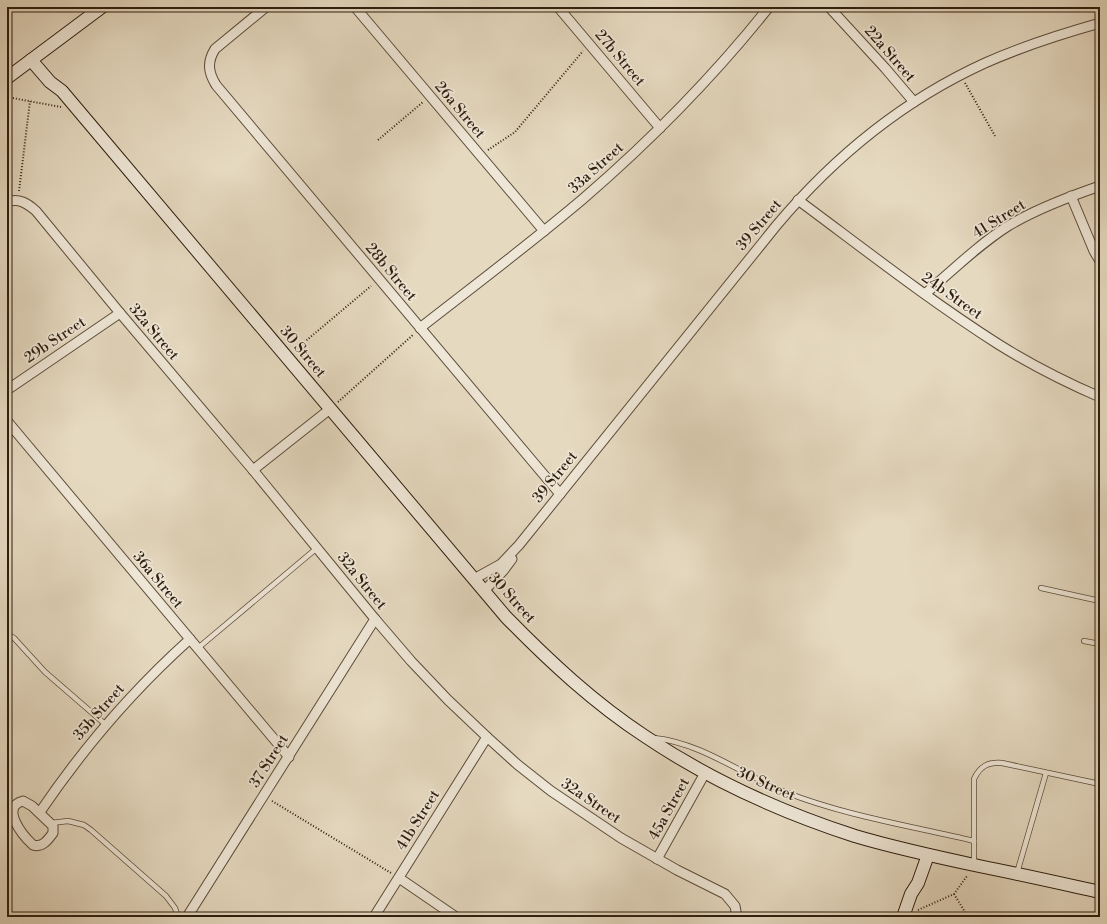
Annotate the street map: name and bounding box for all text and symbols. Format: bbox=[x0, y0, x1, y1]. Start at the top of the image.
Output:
street label: 22a Street bbox=[860, 22, 920, 87]
street label: 27b Street bbox=[591, 26, 650, 91]
street label: 26a Street bbox=[431, 77, 490, 143]
street label: 33a Street bbox=[564, 138, 628, 198]
street label: 39 Street bbox=[732, 195, 786, 255]
street label: 41 Street bbox=[969, 195, 1030, 243]
street label: 28b Street bbox=[361, 239, 421, 305]
street label: 24b Street bbox=[918, 268, 987, 324]
street label: 32a Street bbox=[125, 300, 184, 365]
street label: 29b Street bbox=[21, 312, 90, 367]
street label: 30 Street bbox=[276, 322, 331, 382]
street label: 39 Street bbox=[528, 447, 582, 507]
street label: 36a Street bbox=[129, 548, 188, 613]
street label: 32a Street bbox=[333, 548, 391, 614]
street label: 30 Street bbox=[484, 569, 540, 628]
street label: 35b Street bbox=[69, 679, 129, 744]
street label: 37 Street bbox=[245, 730, 293, 791]
street label: 30 Street bbox=[734, 763, 799, 806]
street label: 32a Street bbox=[557, 774, 625, 828]
street label: 45a Street bbox=[644, 774, 694, 844]
street label: 41b Street bbox=[392, 786, 444, 854]

